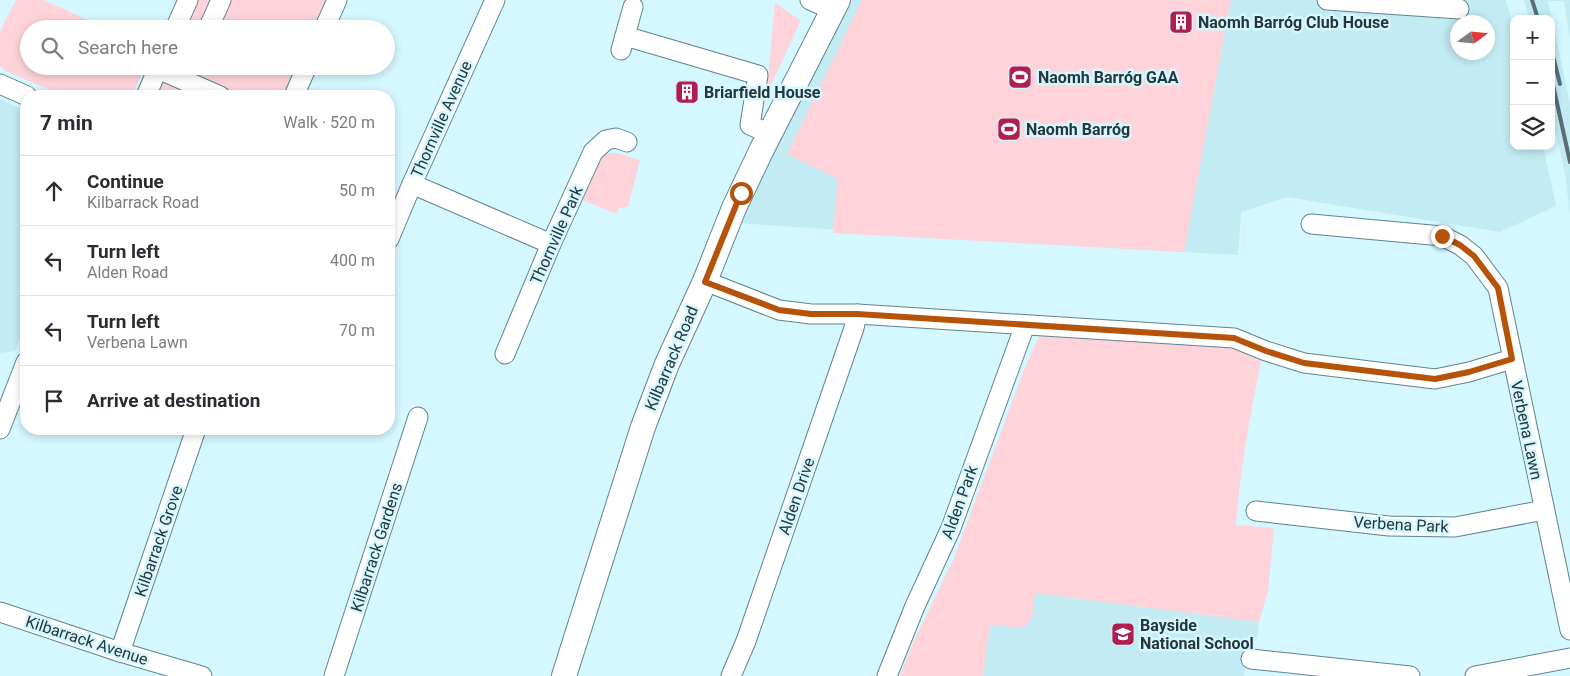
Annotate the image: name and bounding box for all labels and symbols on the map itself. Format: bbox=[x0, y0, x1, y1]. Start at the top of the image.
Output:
building icon: Naomh Barróg Club House bbox=[1168, 9, 1194, 35]
place label: Naomh Barróg Club House bbox=[1198, 13, 1389, 32]
north arrow bbox=[1450, 15, 1495, 60]
street label: Thornville Avenue bbox=[407, 58, 476, 181]
sports icon: Naomh Barróg GAA bbox=[1007, 64, 1033, 90]
place label: Naomh Barróg GAA bbox=[1038, 68, 1179, 87]
building icon: Briarfield House bbox=[674, 79, 700, 105]
place label: Briarfield House bbox=[704, 83, 821, 102]
sports icon: Naomh Barróg bbox=[996, 116, 1022, 142]
place label: Naomh Barróg bbox=[1026, 120, 1130, 139]
street label: Thornville Park bbox=[526, 182, 587, 287]
route start bbox=[730, 182, 753, 205]
route end bbox=[1431, 225, 1454, 248]
street label: Kilbarrack Road bbox=[641, 303, 702, 413]
street label: Verbena Lawn bbox=[1507, 379, 1546, 481]
street label: Alden Drive bbox=[774, 455, 819, 537]
street label: Alden Park bbox=[937, 462, 982, 542]
street label: Kilbarrack Gardens bbox=[347, 480, 406, 614]
street label: Kilbarrack Grove bbox=[131, 483, 186, 599]
street label: Verbena Park bbox=[1353, 513, 1450, 537]
street label: Kilbarrack Avenue bbox=[23, 612, 150, 669]
place label: Bayside National School bbox=[1140, 616, 1254, 653]
school or university icon: Bayside National School bbox=[1110, 621, 1136, 647]

